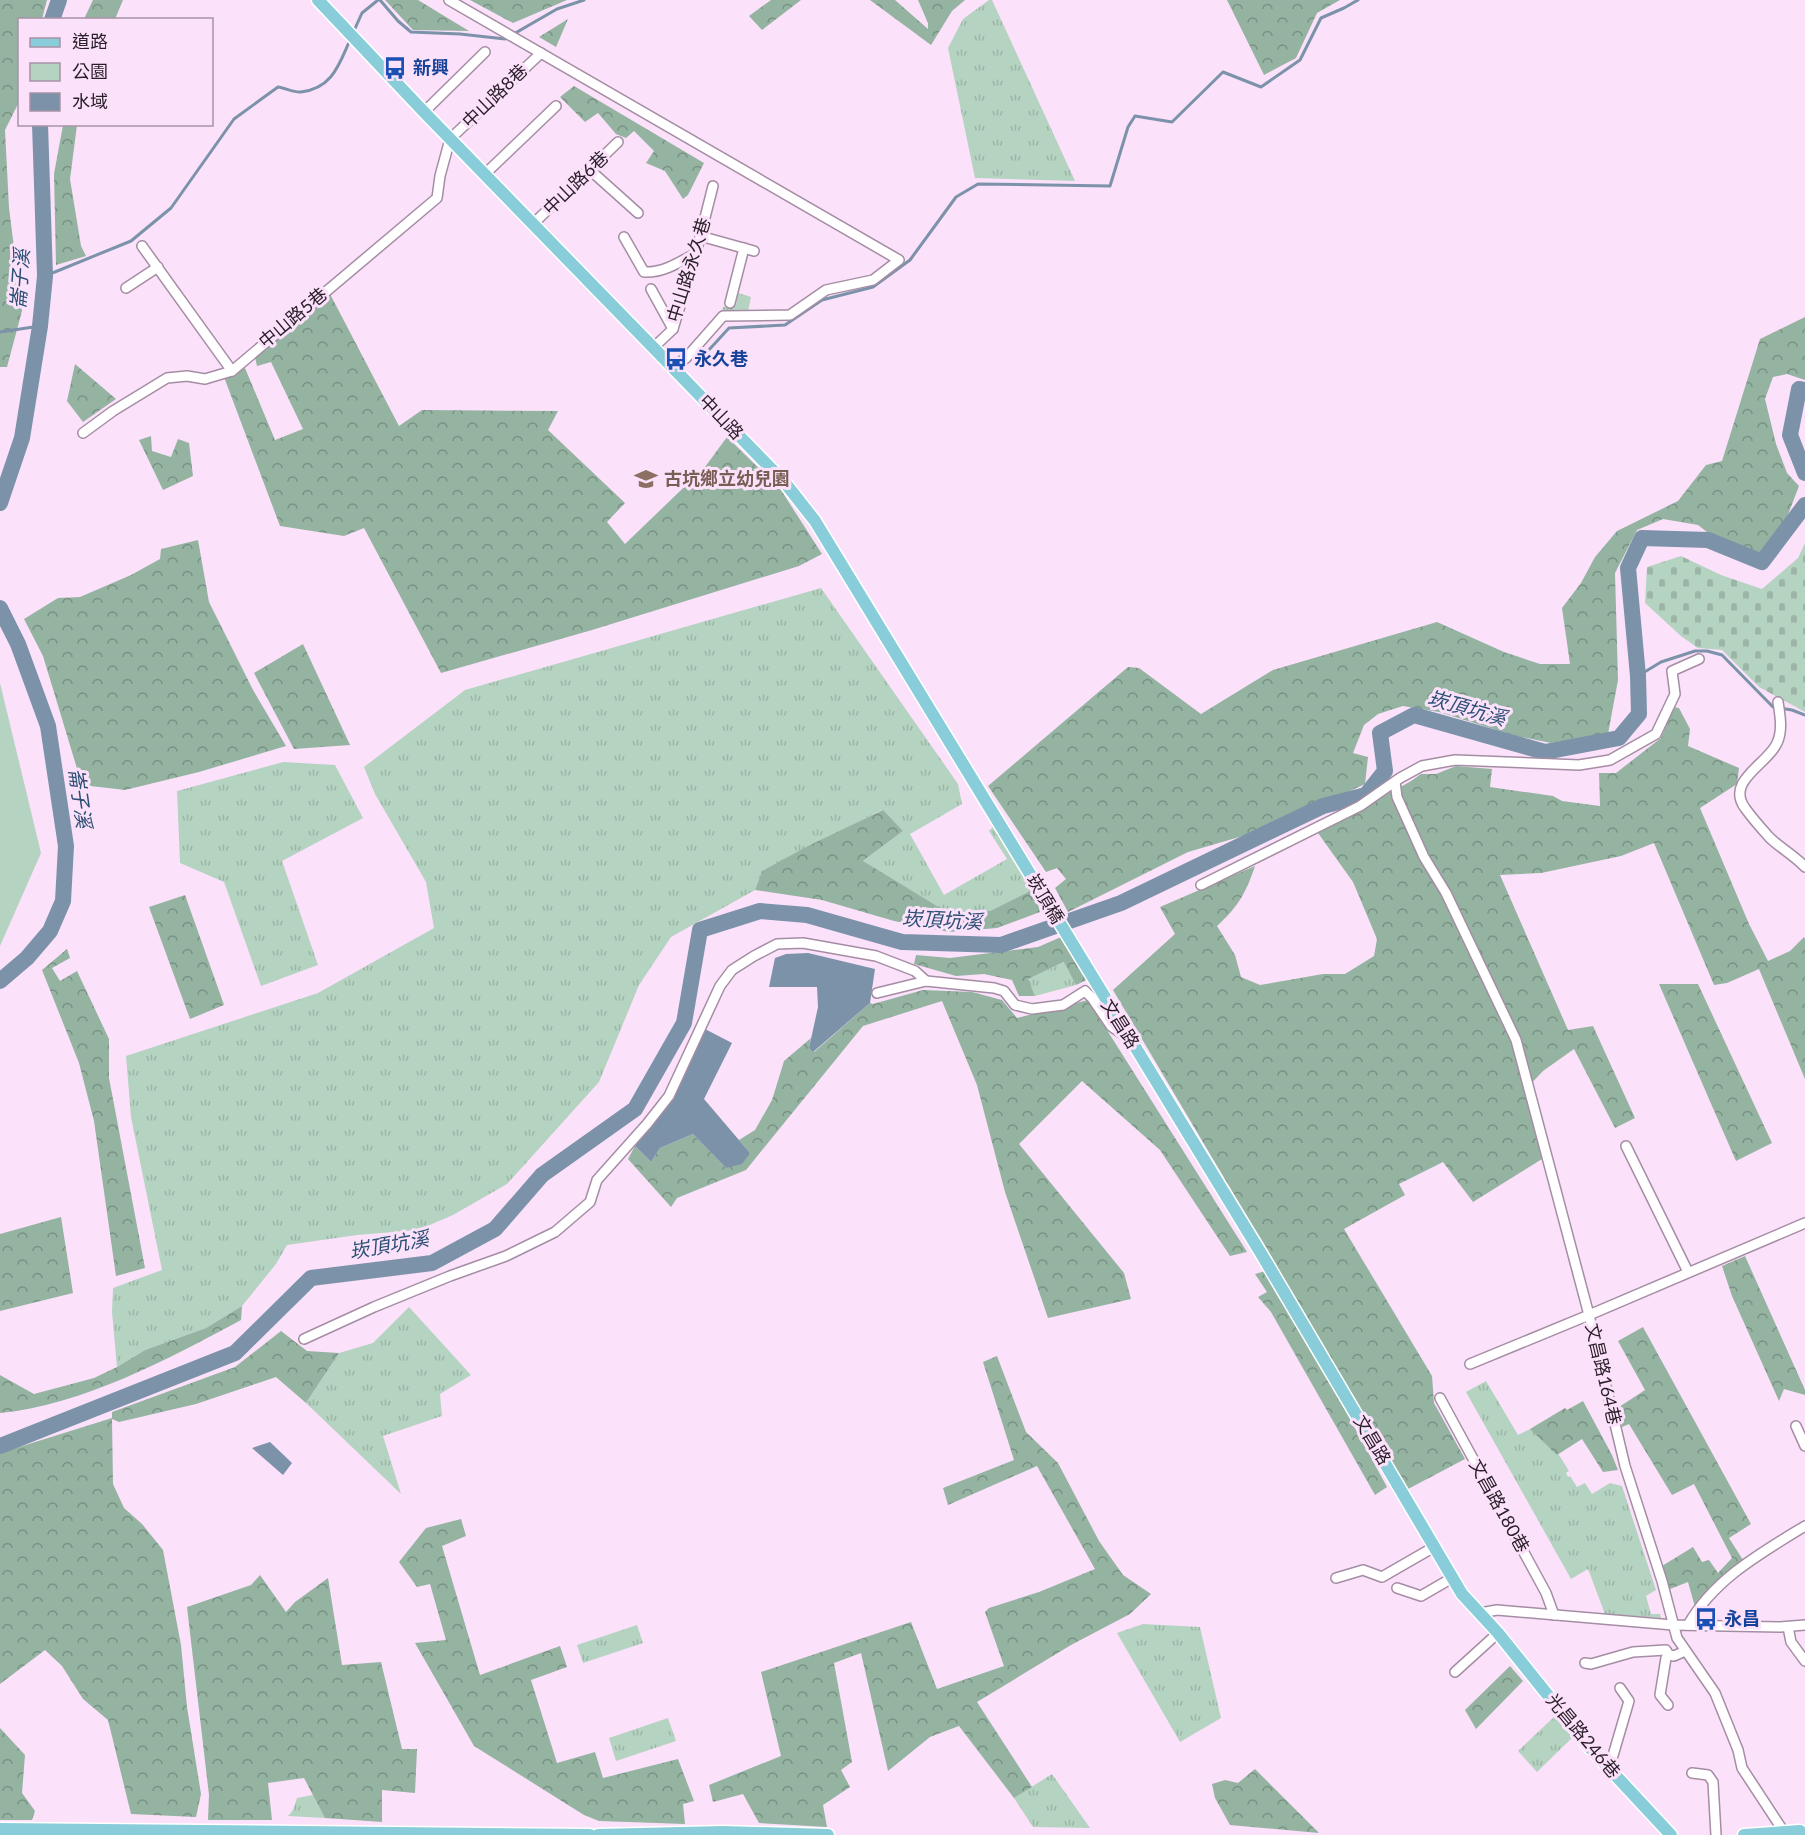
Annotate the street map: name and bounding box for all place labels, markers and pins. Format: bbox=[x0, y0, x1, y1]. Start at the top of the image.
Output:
bus stop icon: 新興 bbox=[382, 55, 408, 81]
place label: 新興 bbox=[413, 56, 449, 78]
bus stop icon: 永久巷 bbox=[663, 346, 689, 372]
place label: 永久巷 bbox=[694, 347, 748, 369]
school or university icon: 古坑鄉立幼兒園 bbox=[633, 466, 659, 492]
place label: 古坑鄉立幼兒園 bbox=[664, 467, 790, 489]
bus stop icon: 永昌 bbox=[1693, 1606, 1719, 1632]
place label: 永昌 bbox=[1724, 1607, 1760, 1629]

